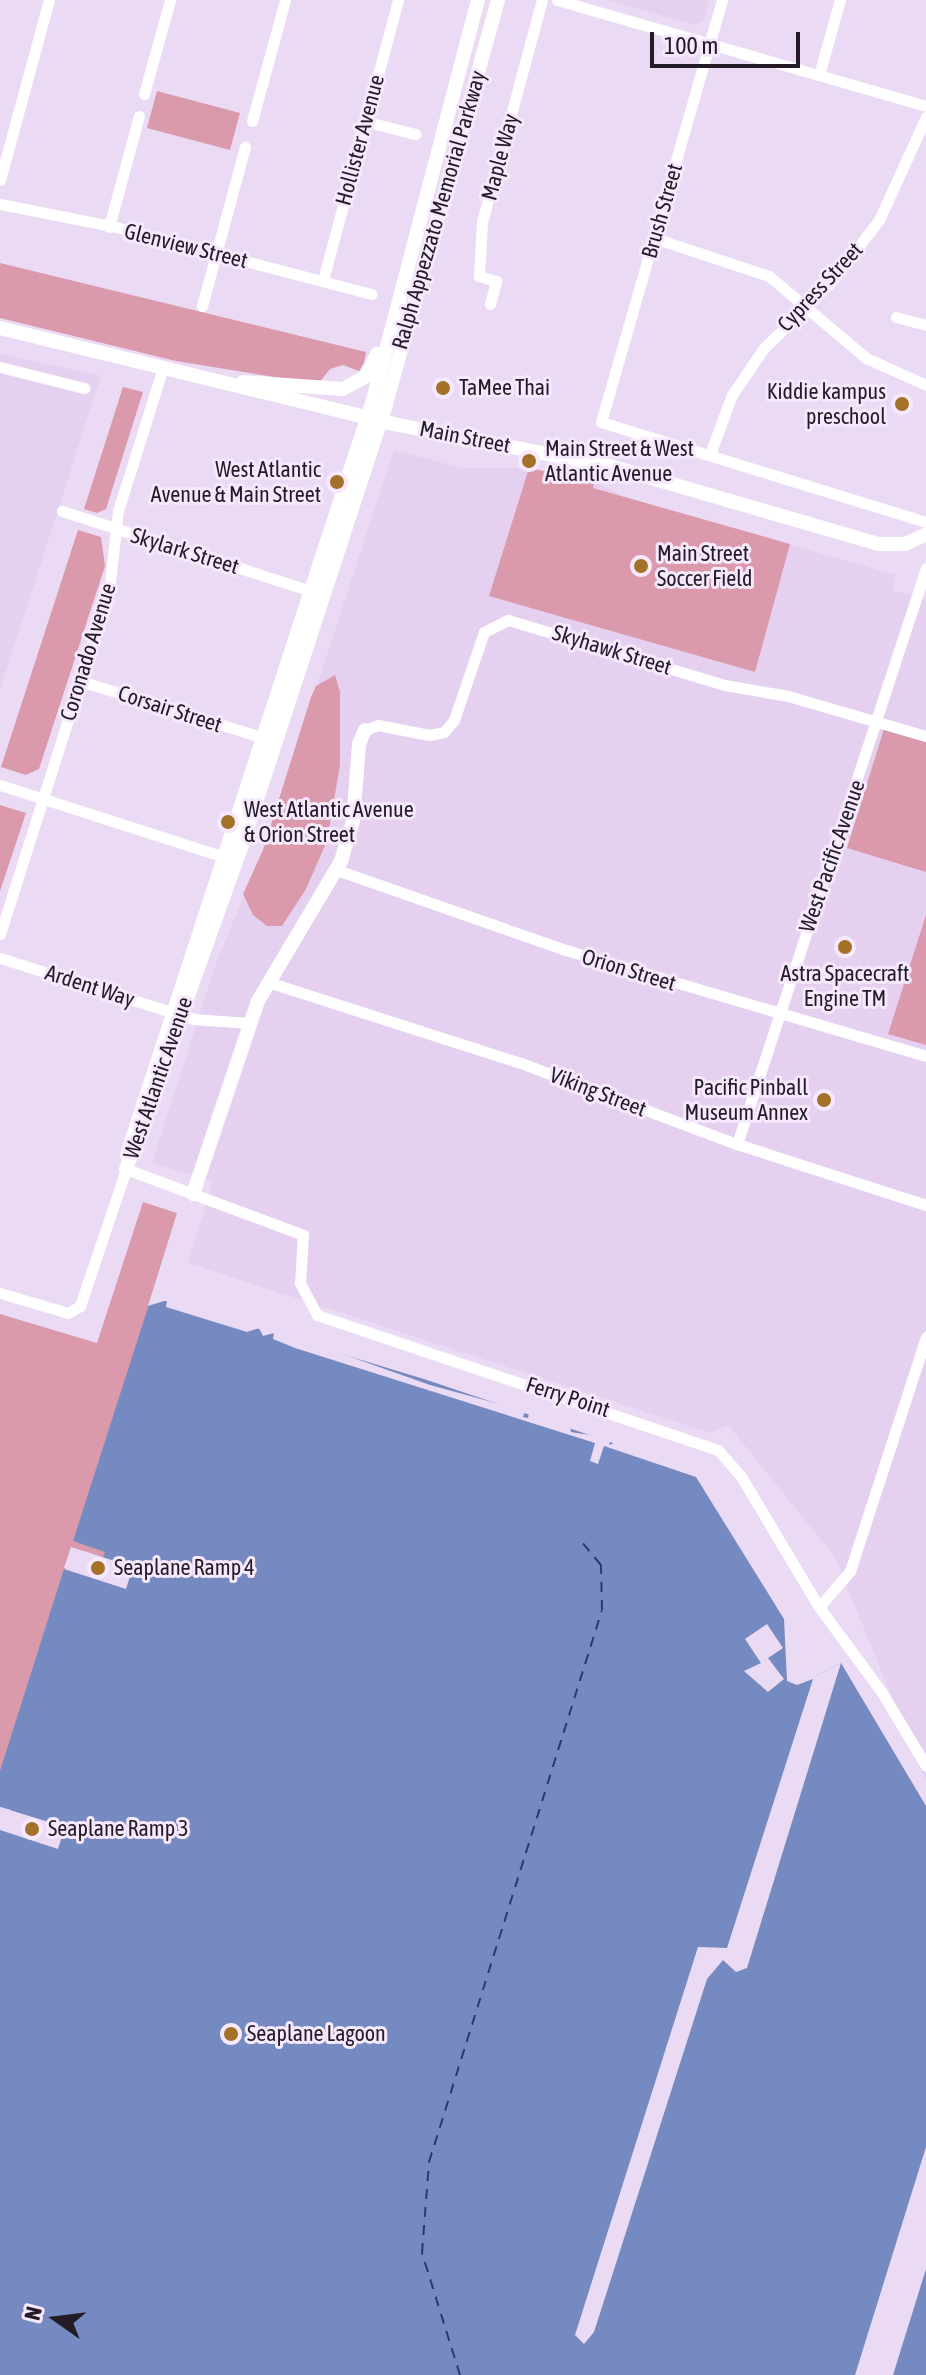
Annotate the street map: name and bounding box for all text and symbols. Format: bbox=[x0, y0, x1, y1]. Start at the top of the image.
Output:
scale bar bbox=[654, 16, 804, 66]
text: 100 m bbox=[664, 32, 718, 59]
street label: Ralph Appezzato Memorial Parkway bbox=[387, 68, 491, 352]
street label: Hollister Avenue bbox=[330, 72, 390, 208]
street label: Maple Way bbox=[476, 111, 524, 203]
street label: Brush Street bbox=[636, 161, 688, 261]
street label: Glenview Street bbox=[122, 218, 250, 274]
street label: Cypress Street bbox=[772, 237, 868, 337]
place label: TaMee Thai bbox=[459, 375, 550, 401]
place label: Kiddie kampus preschool bbox=[767, 378, 886, 430]
marker: TaMee Thai bbox=[434, 379, 452, 397]
marker: Kiddie kampus preschool bbox=[893, 395, 911, 413]
street label: Main Street bbox=[417, 415, 513, 459]
place label: Main Street & West Atlantic Avenue bbox=[545, 435, 694, 486]
marker: Main Street & West Atlantic Avenue bbox=[520, 452, 538, 470]
place label: West Atlantic Avenue & Main Street bbox=[151, 456, 321, 508]
marker: West Atlantic Avenue & Main Street bbox=[328, 473, 346, 491]
street label: Skylark Street bbox=[128, 522, 242, 580]
place label: Main Street Soccer Field bbox=[657, 540, 752, 592]
marker: Main Street Soccer Field bbox=[632, 557, 650, 575]
street label: Coronado Avenue bbox=[55, 580, 121, 724]
street label: Skyhawk Street bbox=[549, 619, 675, 681]
street label: Corsair Street bbox=[115, 680, 225, 738]
street label: West Pacific Avenue bbox=[794, 776, 870, 936]
place label: West Atlantic Avenue & Orion Street bbox=[244, 796, 414, 848]
marker: West Atlantic Avenue & Orion Street bbox=[219, 813, 237, 831]
marker: Astra Spacecraft Engine TM bbox=[836, 938, 854, 956]
street label: Orion Street bbox=[579, 943, 679, 997]
street label: Ardent Way bbox=[42, 959, 138, 1013]
place label: Astra Spacecraft Engine TM bbox=[781, 960, 909, 1012]
street label: West Atlantic Avenue bbox=[118, 993, 198, 1163]
street label: Viking Street bbox=[546, 1062, 650, 1122]
place label: Pacific Pinball Museum Annex bbox=[685, 1074, 808, 1126]
marker: Pacific Pinball Museum Annex bbox=[815, 1091, 833, 1109]
street label: Ferry Point bbox=[523, 1371, 613, 1423]
place label: Seaplane Ramp 4 bbox=[114, 1555, 254, 1581]
marker: Seaplane Ramp 4 bbox=[89, 1559, 107, 1577]
place label: Seaplane Ramp 3 bbox=[48, 1816, 188, 1842]
marker: Seaplane Ramp 3 bbox=[23, 1820, 41, 1838]
place label: Seaplane Lagoon bbox=[247, 2021, 386, 2047]
marker: Seaplane Lagoon bbox=[222, 2025, 240, 2043]
north arrow bbox=[16, 2279, 96, 2359]
text: N bbox=[19, 2304, 47, 2323]

